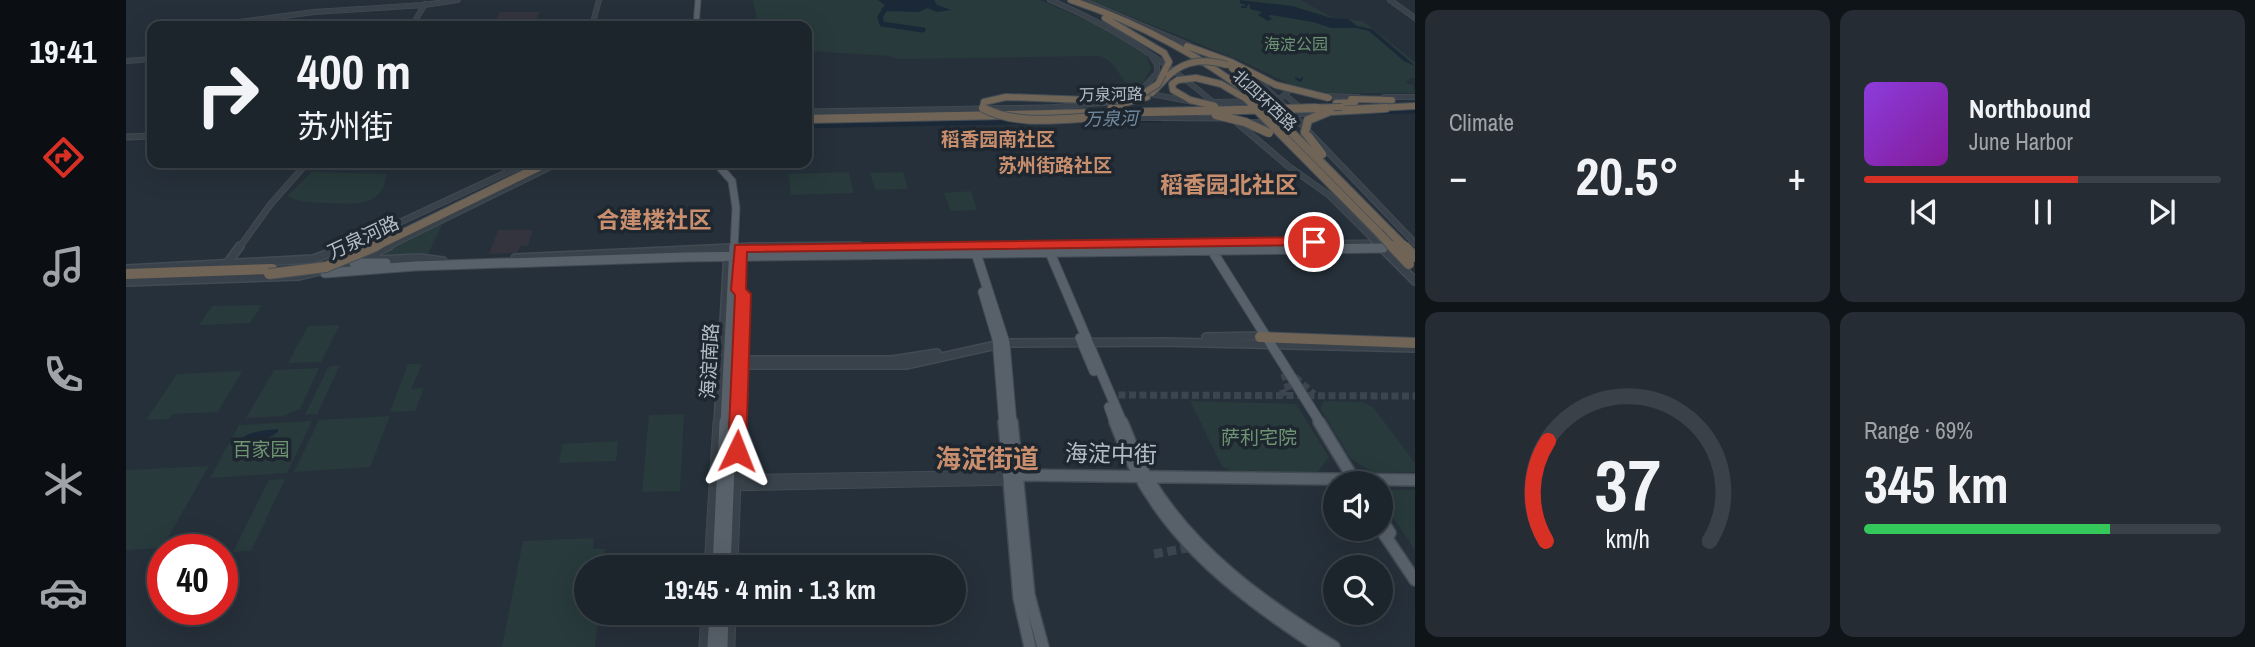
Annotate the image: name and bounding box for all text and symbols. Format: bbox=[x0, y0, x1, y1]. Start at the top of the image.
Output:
text: 19:41 bbox=[29, 30, 97, 73]
park label: 海淀公园 bbox=[1264, 33, 1328, 55]
text: 400 m bbox=[297, 38, 411, 104]
icon: right bbox=[182, 49, 273, 140]
street label: 北四环西路 bbox=[1228, 65, 1302, 135]
street label: 万泉河路 bbox=[1079, 82, 1143, 106]
text: Northbound bbox=[1969, 91, 2091, 126]
text: 苏州街 bbox=[297, 105, 393, 148]
water label: 万泉河 bbox=[1084, 105, 1141, 131]
text: Climate bbox=[1449, 107, 1514, 138]
district label: 稻香园南社区 bbox=[941, 126, 1055, 152]
text: June Harbor bbox=[1969, 126, 2073, 157]
icon: directions bbox=[39, 133, 88, 182]
text: 20.5° bbox=[1576, 141, 1679, 211]
text: − bbox=[1449, 151, 1467, 202]
text: + bbox=[1788, 151, 1806, 202]
district label: 苏州街路社区 bbox=[998, 152, 1112, 178]
district label: 稻香园北社区 bbox=[1160, 169, 1298, 200]
icon: previous bbox=[1905, 193, 1943, 231]
icon: pause bbox=[2024, 193, 2062, 231]
icon: next bbox=[2143, 193, 2181, 231]
district label: 合建楼社区 bbox=[597, 204, 712, 235]
street label: 万泉河路 bbox=[323, 209, 403, 265]
pin bbox=[1284, 212, 1344, 272]
icon: arrive bbox=[1295, 223, 1333, 261]
icon: music bbox=[39, 242, 88, 291]
street label: 海淀南路 bbox=[694, 322, 724, 400]
icon: phone bbox=[39, 350, 88, 399]
position arrow bbox=[700, 414, 774, 488]
text: Range · 69% bbox=[1864, 415, 1973, 446]
park label: 萨利宅院 bbox=[1221, 424, 1297, 450]
park label: 百家园 bbox=[232, 436, 290, 462]
text: 37 bbox=[1594, 436, 1661, 534]
street label: 海淀中街 bbox=[1065, 437, 1157, 470]
district label: 海淀街道 bbox=[935, 441, 1039, 476]
text: 345 km bbox=[1864, 449, 2009, 519]
icon: climate bbox=[39, 459, 88, 508]
map controls bbox=[1323, 471, 1393, 625]
button: sound bbox=[1323, 471, 1393, 541]
text: km/h bbox=[1605, 521, 1650, 555]
speed limit sign: 40 bbox=[147, 534, 238, 625]
button: search bbox=[1323, 555, 1393, 625]
icon: car bbox=[39, 568, 88, 617]
text: 19:45 · 4 min · 1.3 km bbox=[664, 572, 876, 607]

